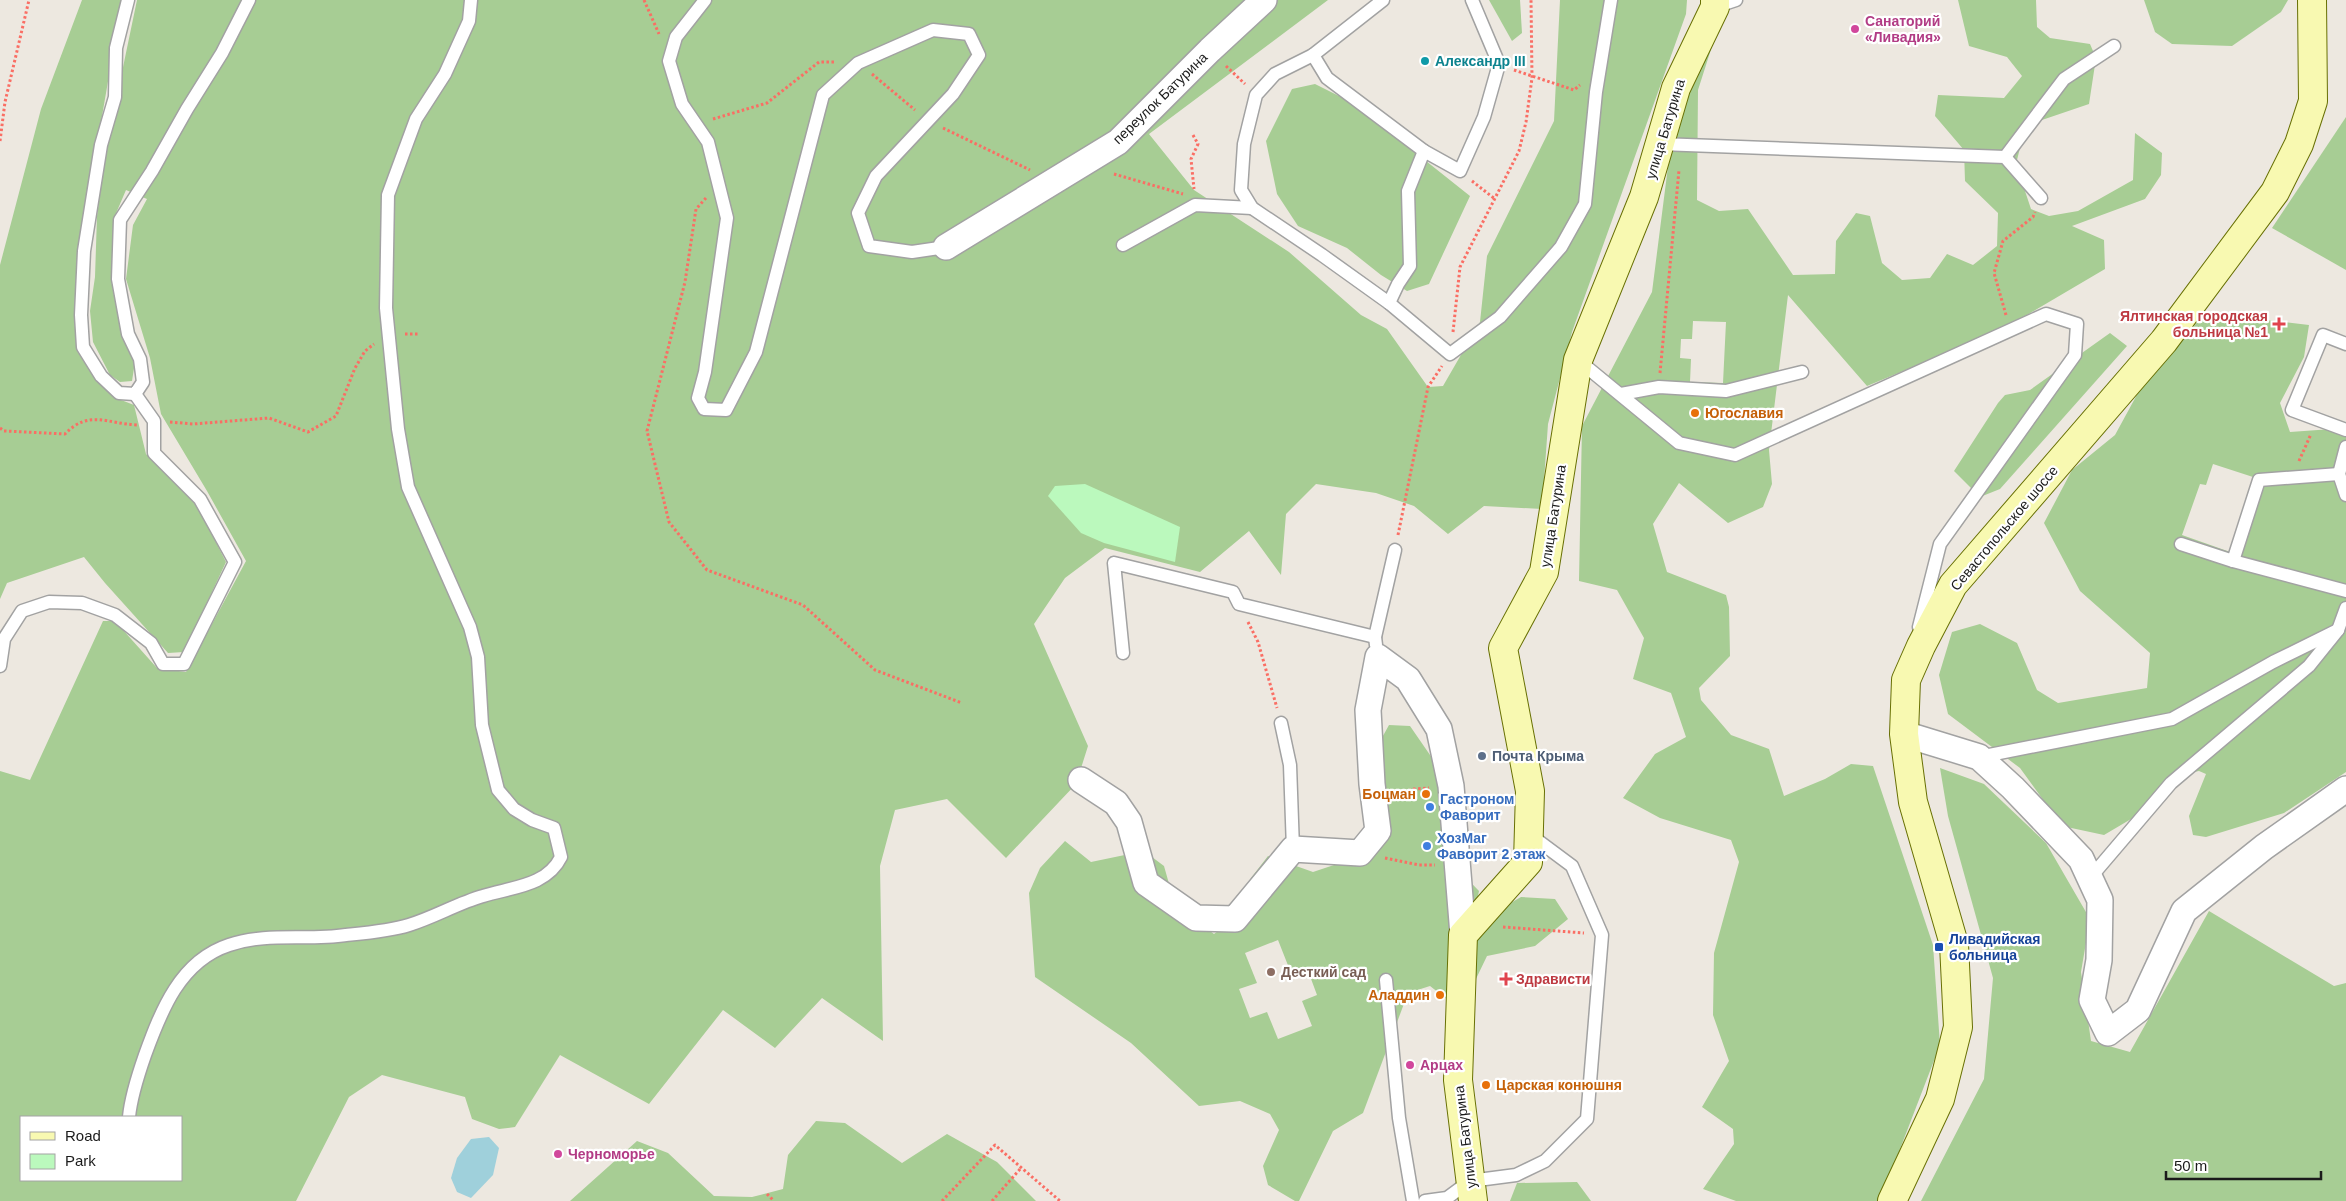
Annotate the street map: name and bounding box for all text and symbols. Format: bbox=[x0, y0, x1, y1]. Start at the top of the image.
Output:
place label: Санаторий «Ливадия» bbox=[1865, 13, 1941, 45]
marker: Санаторий «Ливадия» bbox=[1849, 23, 1861, 35]
street label: переулок Батурина bbox=[1110, 49, 1211, 147]
place label: Александр III bbox=[1435, 53, 1526, 69]
marker: Александр III bbox=[1419, 55, 1431, 67]
street label: улица Батурина bbox=[1642, 77, 1688, 181]
place label: Ялтинская городская больница №1 bbox=[2120, 308, 2268, 340]
marker: Ялтинская городская больница №1 bbox=[2272, 317, 2286, 331]
place label: Югославия bbox=[1705, 405, 1783, 421]
marker: Югославия bbox=[1689, 407, 1701, 419]
street label: Севастопольское шоссе bbox=[1947, 462, 2061, 594]
street label: улица Батурина bbox=[1537, 463, 1569, 568]
place label: Почта Крыма bbox=[1492, 748, 1584, 764]
marker: Почта Крыма bbox=[1476, 750, 1488, 762]
place label: Боцман bbox=[1362, 786, 1416, 802]
marker: Боцман bbox=[1420, 788, 1432, 800]
place label: Гастроном Фаворит bbox=[1440, 791, 1514, 823]
marker: Гастроном Фаворит bbox=[1424, 801, 1436, 813]
place label: ХозМаг Фаворит 2 этаж bbox=[1437, 830, 1546, 862]
marker: ХозМаг Фаворит 2 этаж bbox=[1421, 840, 1433, 852]
place label: Ливадийская больница bbox=[1949, 931, 2041, 963]
marker: Ливадийская больница bbox=[1933, 941, 1945, 953]
place label: Десткий сад bbox=[1281, 964, 1366, 980]
marker: Десткий сад bbox=[1265, 966, 1277, 978]
place label: Здрависти bbox=[1516, 971, 1590, 987]
marker: Здрависти bbox=[1500, 973, 1512, 985]
place label: Аладдин bbox=[1368, 987, 1430, 1003]
marker: Аладдин bbox=[1434, 989, 1446, 1001]
place label: Арцах bbox=[1420, 1057, 1463, 1073]
marker: Арцах bbox=[1404, 1059, 1416, 1071]
place label: Царская конюшня bbox=[1496, 1077, 1622, 1093]
marker: Царская конюшня bbox=[1480, 1079, 1492, 1091]
street label: улица Батурина bbox=[1451, 1084, 1479, 1189]
legend bbox=[20, 1116, 182, 1181]
text: Road bbox=[65, 1127, 101, 1144]
place label: Черноморье bbox=[568, 1146, 655, 1162]
marker: Черноморье bbox=[552, 1148, 564, 1160]
scale bar bbox=[2166, 1148, 2321, 1180]
text: Park bbox=[65, 1152, 96, 1169]
text: 50 m bbox=[2174, 1157, 2207, 1174]

